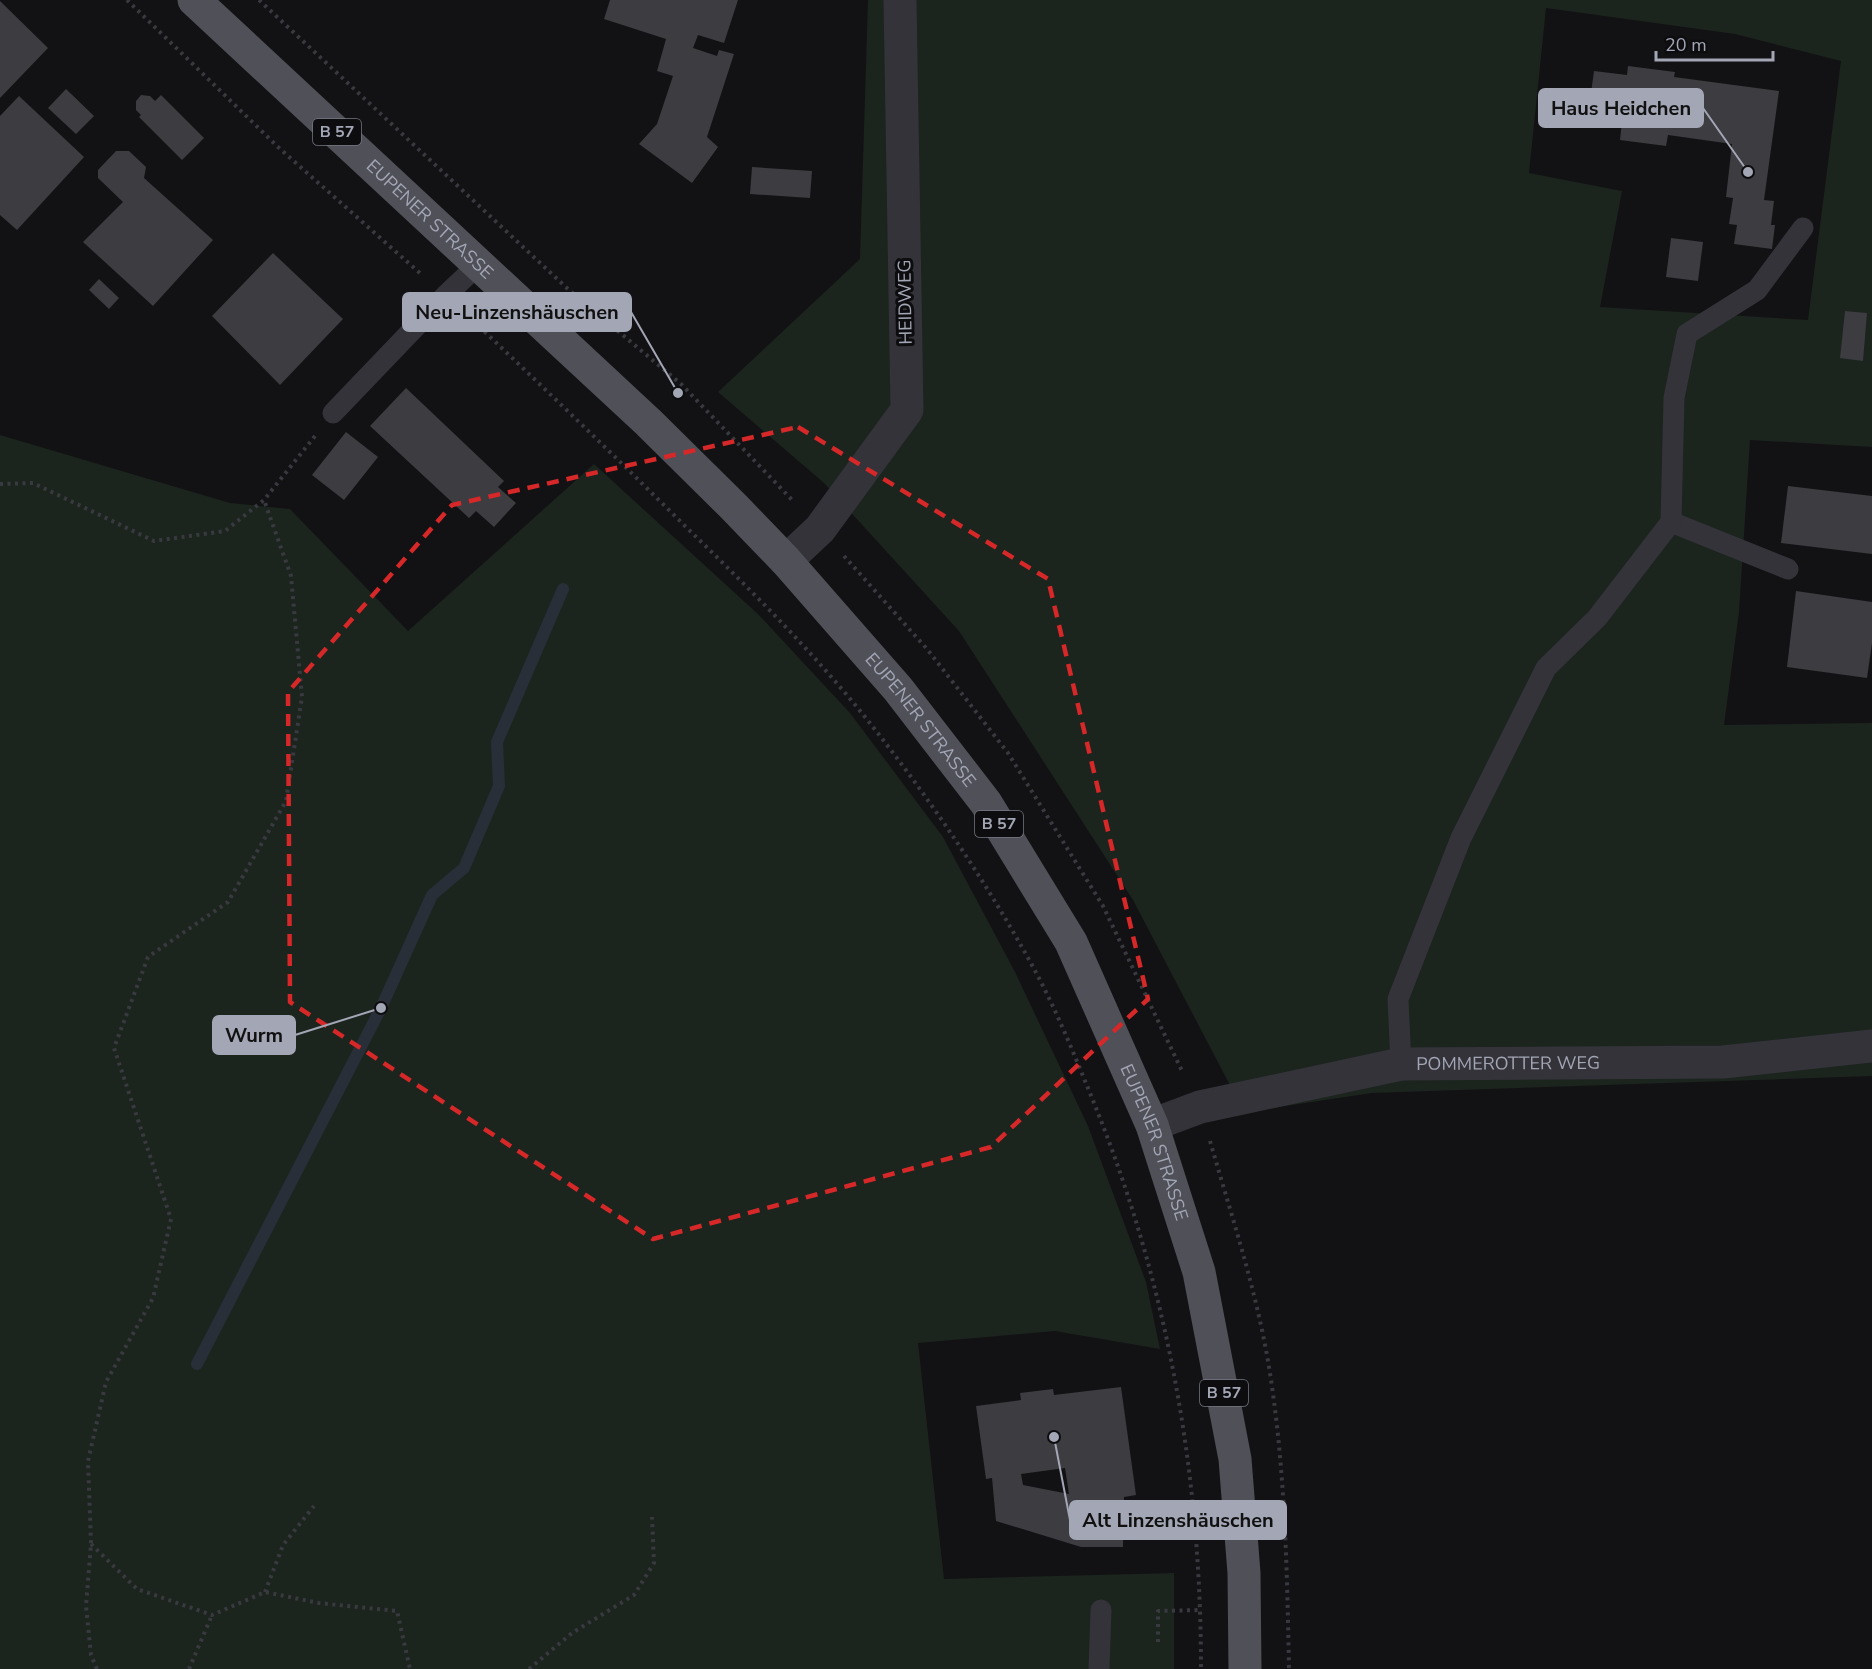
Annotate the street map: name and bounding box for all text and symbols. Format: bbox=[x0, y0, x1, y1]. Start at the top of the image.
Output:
scale bar bbox=[1656, 24, 1773, 62]
text: 20 m bbox=[1665, 33, 1707, 57]
callout: Haus Heidchen bbox=[1539, 89, 1703, 127]
text: Haus Heidchen bbox=[1551, 95, 1691, 122]
road number: B 57 bbox=[313, 119, 361, 145]
street label: EUPENER STRASSE bbox=[361, 154, 499, 284]
street label: HEIDWEG bbox=[892, 259, 918, 345]
callout: Neu-Linzenshäuschen bbox=[403, 293, 631, 331]
text: Neu-Linzenshäuschen bbox=[415, 299, 619, 326]
street label: EUPENER STRASSE bbox=[860, 648, 981, 792]
road number: B 57 bbox=[975, 811, 1023, 837]
callout: Wurm bbox=[213, 1016, 295, 1054]
text: Wurm bbox=[225, 1022, 283, 1049]
street label: POMMEROTTER WEG bbox=[1416, 1051, 1600, 1076]
street label: EUPENER STRASSE bbox=[1115, 1060, 1194, 1224]
road number: B 57 bbox=[1200, 1380, 1248, 1406]
callout: Alt Linzenshäuschen bbox=[1070, 1501, 1286, 1539]
text: Alt Linzenshäuschen bbox=[1082, 1507, 1274, 1534]

